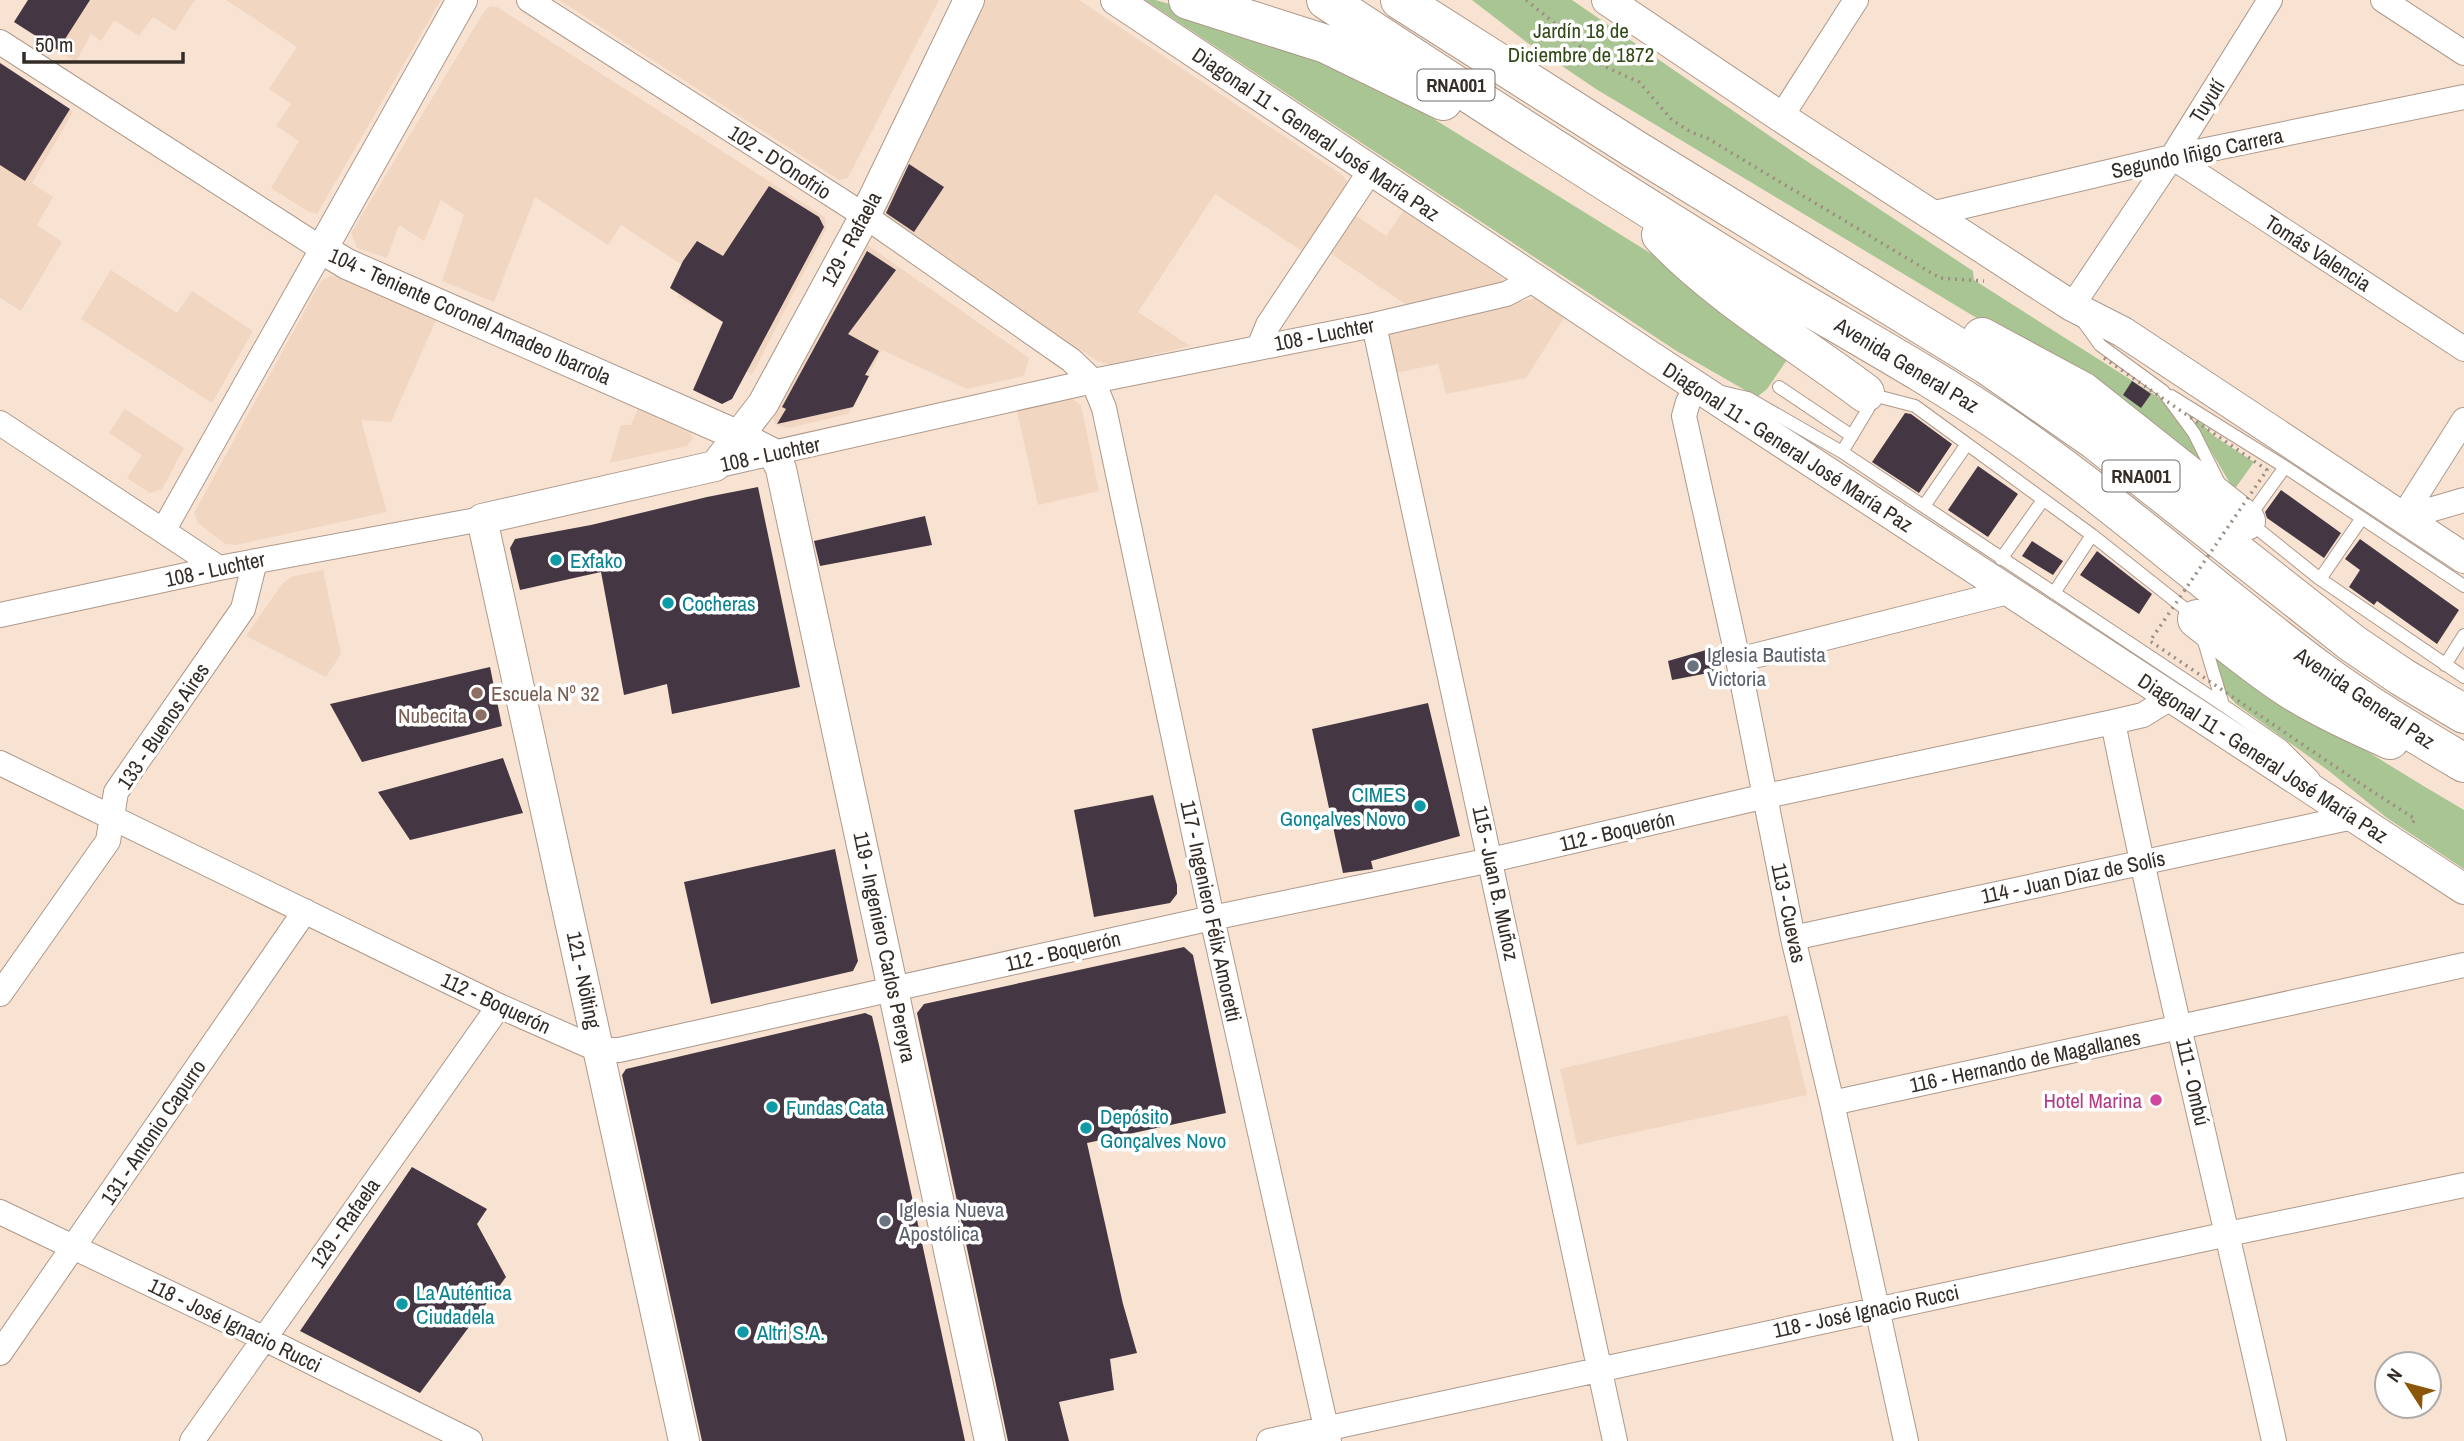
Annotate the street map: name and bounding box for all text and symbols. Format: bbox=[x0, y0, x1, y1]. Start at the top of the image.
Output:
park label: Jardín 18 de Diciembre de 1872 bbox=[1508, 16, 1654, 69]
scale bar bbox=[24, 21, 184, 65]
text: 50 m bbox=[35, 30, 73, 59]
street label: Diagonal 11 - General José María Paz bbox=[1187, 40, 1446, 228]
road number: RNA001 bbox=[1418, 69, 1494, 100]
street label: Tuyutí bbox=[2182, 73, 2232, 128]
street label: 102 - D'Onofrio bbox=[723, 118, 837, 206]
street label: Segundo Iñigo Carrera bbox=[2108, 121, 2286, 185]
street label: 129 - Rafaela bbox=[814, 186, 888, 291]
street label: Tomás Valencia bbox=[2259, 208, 2377, 298]
street label: 104 - Teniente Coronel Amadeo Ibarrola bbox=[324, 241, 616, 392]
street label: 108 - Luchter bbox=[1271, 310, 1377, 358]
street label: Avenida General Paz bbox=[1829, 310, 1985, 420]
street label: Diagonal 11 - General José María Paz bbox=[1657, 355, 1919, 539]
street label: 108 - Luchter bbox=[717, 429, 823, 479]
road number: RNA001 bbox=[2102, 461, 2180, 491]
street label: 108 - Luchter bbox=[162, 544, 268, 594]
place label: Exfako bbox=[570, 546, 623, 575]
marker: Exfako bbox=[548, 552, 564, 568]
place label: Cocheras bbox=[682, 589, 756, 618]
marker: Cocheras bbox=[660, 595, 676, 611]
place label: Iglesia Bautista Victoria bbox=[1707, 640, 1826, 693]
street label: Avenida General Paz bbox=[2288, 640, 2441, 756]
street label: 133 - Buenos Aires bbox=[110, 657, 216, 795]
marker: Iglesia Bautista Victoria bbox=[1685, 658, 1701, 674]
street label: Diagonal 11 - General José María Paz bbox=[2132, 666, 2394, 850]
place label: Escuela Nº 32 bbox=[491, 679, 600, 708]
marker: Escuela Nº 32 bbox=[469, 685, 485, 701]
place label: Nubecita bbox=[398, 701, 467, 730]
marker: Nubecita bbox=[473, 707, 489, 723]
place label: CIMES Gonçalves Novo bbox=[1280, 780, 1406, 833]
street label: 117 - Ingeniero Félix Amoretti bbox=[1173, 798, 1249, 1024]
marker: CIMES Gonçalves Novo bbox=[1412, 798, 1428, 814]
street label: 115 - Juan B. Muñoz bbox=[1465, 803, 1527, 963]
street label: 112 - Boquerón bbox=[1557, 804, 1677, 858]
street label: 119 - Ingeniero Carlos Pereyra bbox=[846, 829, 924, 1065]
street label: 114 - Juan Díaz de Solís bbox=[1978, 843, 2168, 911]
street label: 113 - Cuevas bbox=[1764, 861, 1814, 965]
street label: 112 - Boquerón bbox=[1003, 924, 1123, 978]
street label: 121 - Nölting bbox=[560, 929, 609, 1032]
street label: 112 - Boquerón bbox=[437, 965, 555, 1041]
street label: 116 - Hernando de Magallanes bbox=[1907, 1022, 2143, 1100]
street label: 111 - Ombú bbox=[2169, 1036, 2217, 1128]
street label: 131 - Antonio Capurro bbox=[94, 1054, 212, 1210]
place label: Hotel Marina bbox=[2043, 1086, 2142, 1115]
marker: Hotel Marina bbox=[2148, 1092, 2164, 1108]
place label: Fundas Cata bbox=[786, 1093, 885, 1122]
marker: Fundas Cata bbox=[764, 1099, 780, 1115]
place label: Depósito Gonçalves Novo bbox=[1100, 1102, 1226, 1155]
marker: Depósito Gonçalves Novo bbox=[1078, 1120, 1094, 1136]
street label: 129 - Rafaela bbox=[303, 1172, 387, 1274]
place label: Iglesia Nueva Apostólica bbox=[898, 1195, 1005, 1248]
marker: Iglesia Nueva Apostólica bbox=[877, 1213, 893, 1229]
street label: 118 - José Ignacio Rucci bbox=[144, 1270, 326, 1380]
street label: 118 - José Ignacio Rucci bbox=[1770, 1277, 1962, 1345]
place label: La Auténtica Ciudadela bbox=[416, 1278, 512, 1331]
marker: La Auténtica Ciudadela bbox=[394, 1296, 410, 1312]
place label: Altri S.A. bbox=[756, 1318, 825, 1347]
marker: Altri S.A. bbox=[735, 1324, 751, 1340]
north arrow bbox=[2373, 1350, 2443, 1420]
text: N bbox=[2380, 1363, 2408, 1387]

